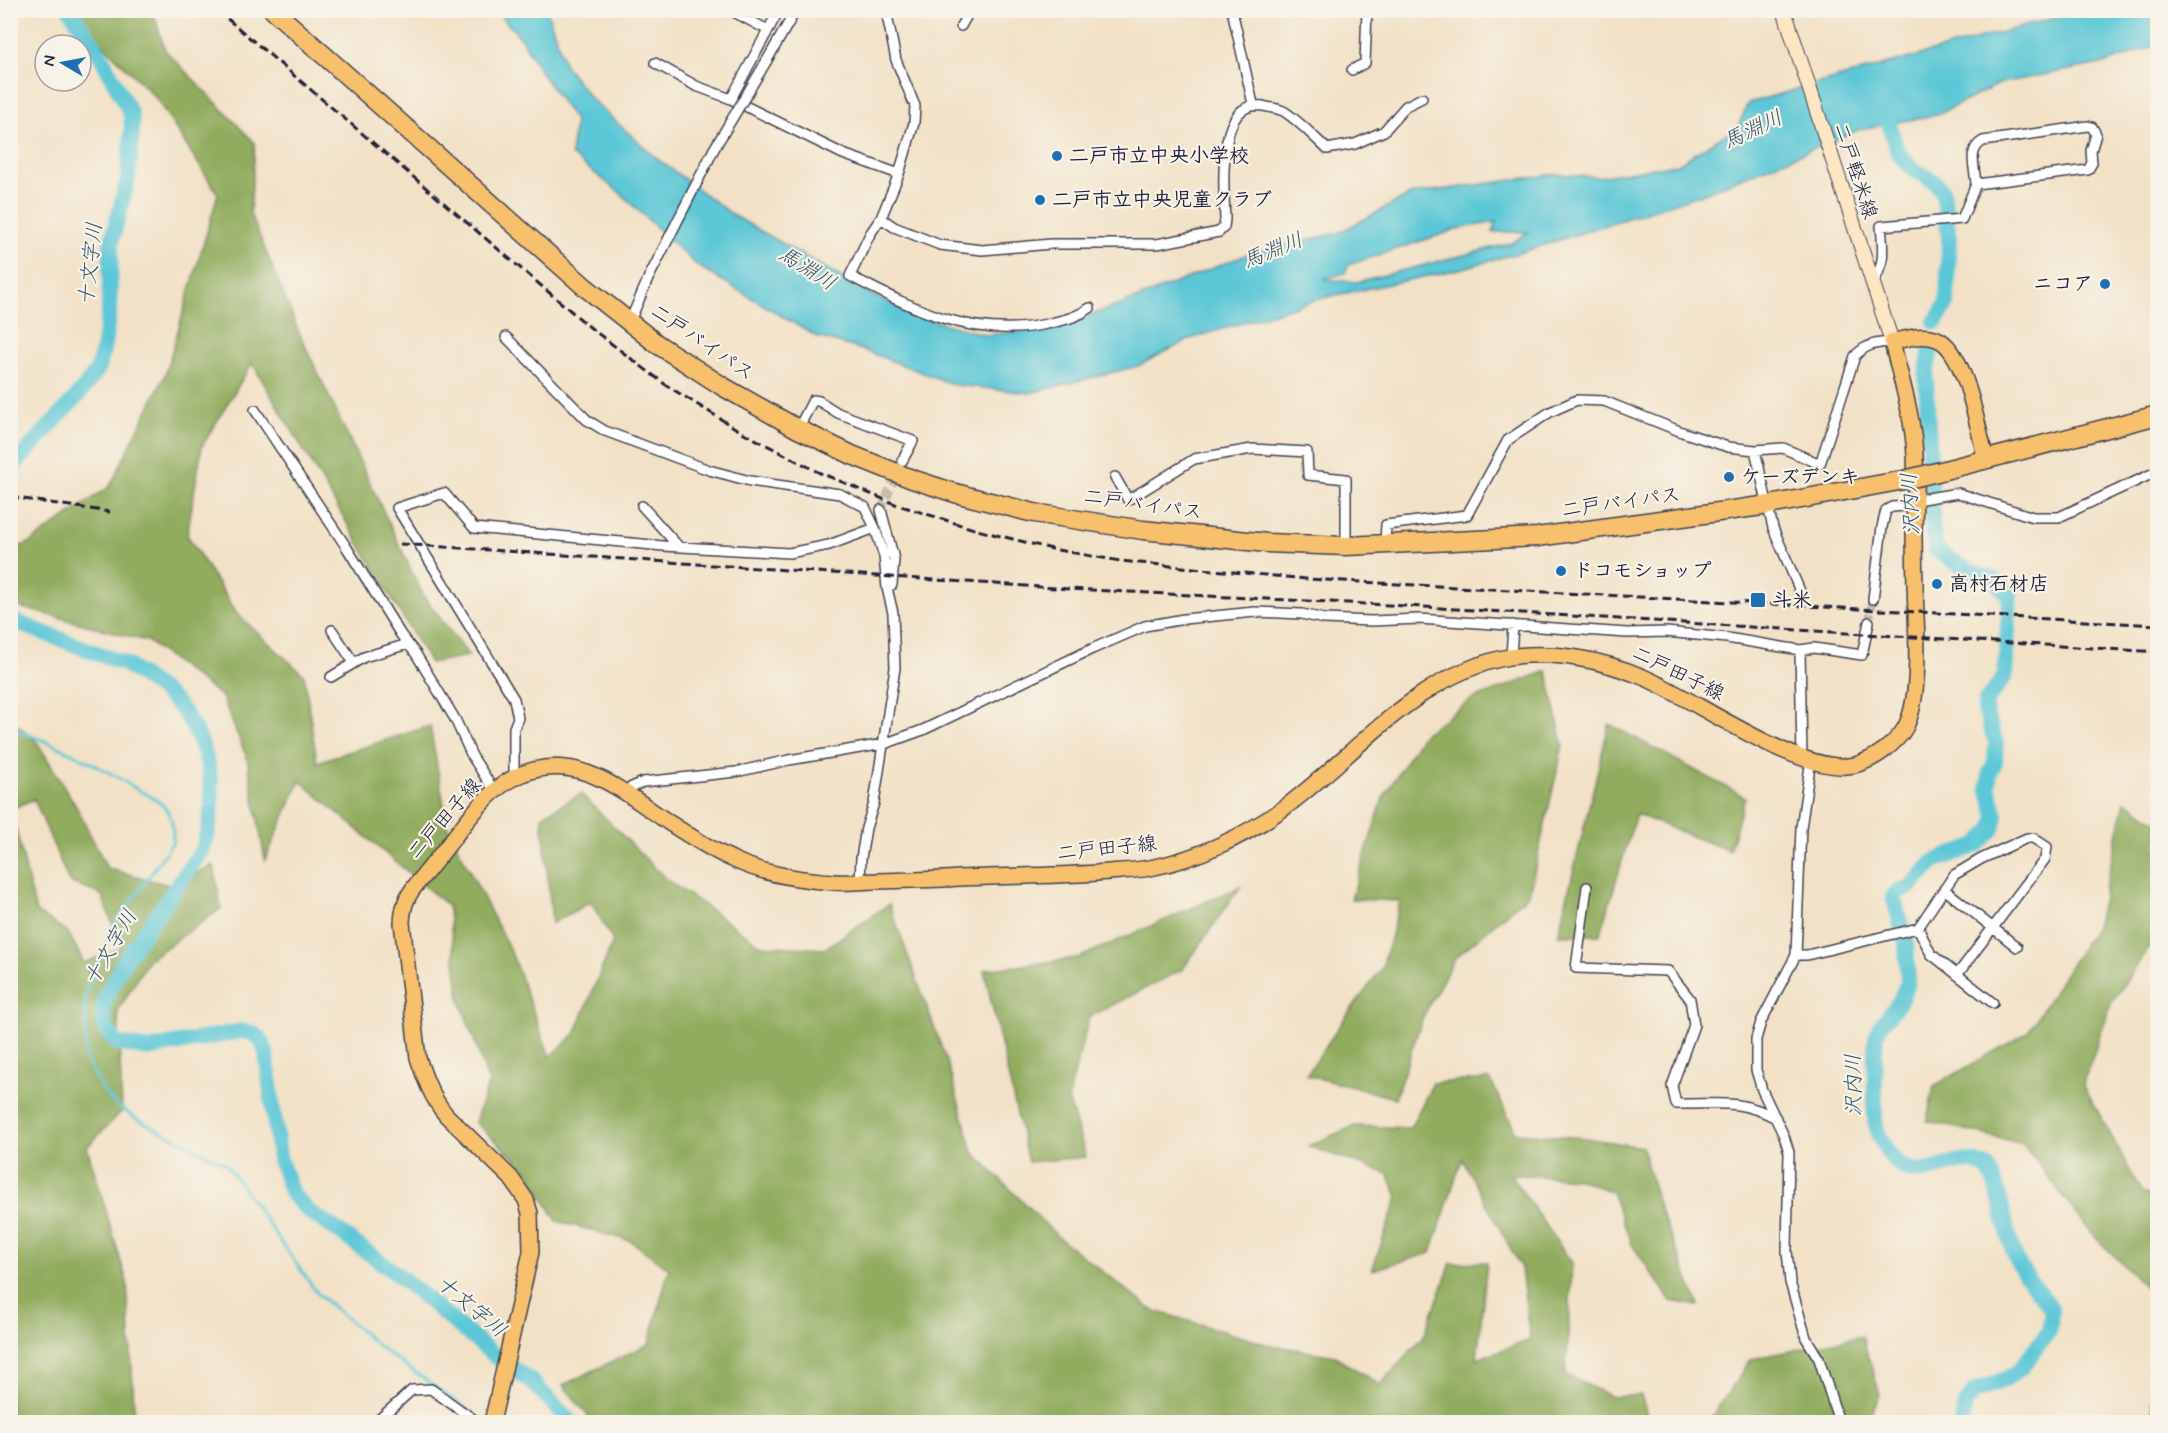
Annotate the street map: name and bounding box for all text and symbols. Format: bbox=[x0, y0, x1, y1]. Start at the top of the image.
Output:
north arrow bbox=[33, 33, 93, 93]
text: N bbox=[38, 54, 61, 68]
water label: 馬淵川 bbox=[1719, 104, 1787, 156]
street label: 二戸軽米線 bbox=[1827, 119, 1883, 223]
place label: 二戸市立中央小学校 bbox=[1069, 143, 1249, 170]
marker: 二戸市立中央小学校 bbox=[1050, 149, 1064, 163]
place label: 二戸市立中央児童クラブ bbox=[1052, 187, 1272, 214]
marker: 二戸市立中央児童クラブ bbox=[1033, 193, 1047, 207]
water label: 十文字川 bbox=[73, 221, 109, 307]
water label: 馬淵川 bbox=[1239, 226, 1307, 276]
water label: 馬淵川 bbox=[773, 240, 841, 298]
place label: ニコア bbox=[2033, 271, 2093, 298]
marker: ニコア bbox=[2098, 277, 2112, 291]
street label: 二戸バイパス bbox=[645, 298, 759, 388]
place label: ケーズデンキ bbox=[1741, 464, 1859, 491]
marker: ケーズデンキ bbox=[1722, 470, 1736, 484]
water label: 沢内川 bbox=[1895, 472, 1927, 536]
street label: 二戸バイパス bbox=[1560, 481, 1682, 525]
street label: 二戸バイパス bbox=[1082, 483, 1204, 527]
place label: ドコモショップ bbox=[1573, 558, 1711, 585]
marker: ドコモショップ bbox=[1554, 564, 1568, 578]
place label: 高村石材店 bbox=[1949, 571, 2049, 598]
marker: 高村石材店 bbox=[1930, 577, 1944, 591]
place label: 斗米 bbox=[1772, 587, 1812, 614]
marker: 斗米 bbox=[1749, 591, 1767, 609]
street label: 二戸田子線 bbox=[1627, 640, 1729, 708]
street label: 二戸田子線 bbox=[402, 772, 488, 866]
street label: 二戸田子線 bbox=[1056, 830, 1158, 868]
water label: 十文字川 bbox=[78, 905, 144, 991]
water label: 沢内川 bbox=[1839, 1053, 1869, 1117]
water label: 十文字川 bbox=[430, 1269, 512, 1345]

